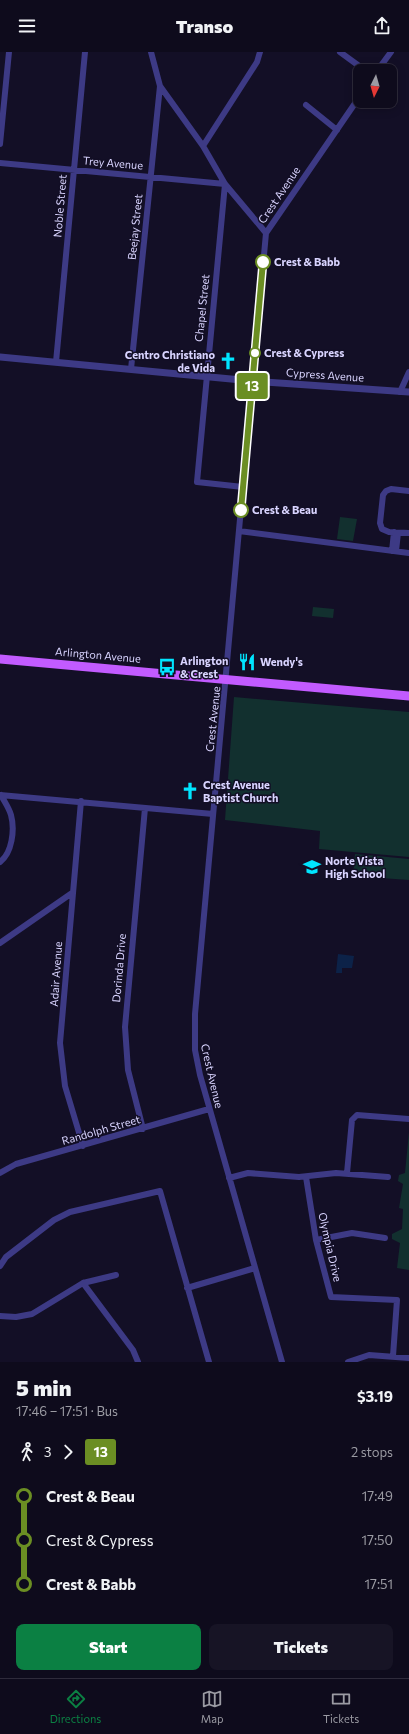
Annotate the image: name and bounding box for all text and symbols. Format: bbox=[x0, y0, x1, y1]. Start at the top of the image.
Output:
icon: menu bbox=[16, 15, 38, 37]
text: Transo bbox=[176, 15, 233, 37]
icon: share bbox=[371, 15, 393, 37]
north arrow bbox=[353, 64, 397, 108]
map controls bbox=[353, 64, 397, 108]
street label: Trey Avenue bbox=[82, 153, 144, 172]
street label: Crest Avenue bbox=[255, 164, 302, 226]
street label: Noble Street bbox=[50, 173, 69, 238]
street label: Beejay Street bbox=[125, 193, 144, 260]
marker: Crest & Babb bbox=[255, 254, 271, 270]
place label: Crest & Babb bbox=[274, 255, 341, 268]
street label: Chapel Street bbox=[191, 273, 212, 342]
place label: Crest & Cypress bbox=[264, 346, 344, 359]
marker: Crest & Cypress bbox=[249, 347, 261, 359]
place label: Centro Christiano de Vida bbox=[125, 348, 215, 374]
church icon: Centro Christiano de Vida bbox=[218, 351, 238, 371]
street label: Cypress Avenue bbox=[286, 365, 365, 384]
line badge: 13 bbox=[234, 373, 270, 399]
text: 13 bbox=[245, 377, 259, 394]
marker: Crest & Beau bbox=[233, 502, 249, 518]
place label: Crest & Beau bbox=[252, 503, 317, 516]
street label: Arlington Avenue bbox=[55, 644, 142, 665]
restaurant icon: Wendy's bbox=[237, 652, 257, 672]
place label: Arlington & Crest bbox=[180, 654, 228, 680]
place label: Wendy's bbox=[260, 655, 303, 668]
bus stop icon: Arlington & Crest bbox=[157, 657, 177, 677]
street label: Crest Avenue bbox=[203, 685, 222, 752]
place label: Crest Avenue Baptist Church bbox=[203, 778, 278, 804]
church icon: Crest Avenue Baptist Church bbox=[180, 781, 200, 801]
place label: Norte Vista High School bbox=[325, 854, 385, 880]
school or university icon: Norte Vista High School bbox=[302, 857, 322, 877]
street label: Dorinda Drive bbox=[109, 933, 128, 1003]
street label: Adair Avenue bbox=[47, 941, 64, 1007]
street label: Crest Avenue bbox=[199, 1042, 226, 1110]
street label: Randolph Street bbox=[60, 1112, 142, 1147]
street label: Olympia Drive bbox=[316, 1211, 345, 1283]
text: 5 min bbox=[16, 1374, 72, 1401]
text: $3.19 bbox=[357, 1387, 393, 1405]
text: 17:46 – 17:51 · Bus bbox=[16, 1403, 118, 1419]
icon: walk bbox=[16, 1441, 38, 1463]
icon: forward bbox=[57, 1441, 79, 1463]
text: 13 bbox=[93, 1443, 108, 1460]
text: 3 bbox=[44, 1444, 51, 1460]
text: 2 stops bbox=[351, 1444, 393, 1460]
text: Crest & Beau bbox=[46, 1487, 135, 1505]
text: 17:49 bbox=[362, 1488, 393, 1504]
text: Crest & Cypress bbox=[46, 1531, 154, 1549]
text: 17:50 bbox=[362, 1532, 393, 1548]
text: Crest & Babb bbox=[46, 1575, 136, 1593]
text: 17:51 bbox=[364, 1576, 393, 1592]
button: Start bbox=[16, 1624, 201, 1670]
button: Tickets bbox=[209, 1624, 393, 1670]
tab: Directions bbox=[50, 1688, 101, 1725]
tab: Map bbox=[201, 1688, 223, 1725]
tab: Tickets bbox=[323, 1688, 359, 1725]

